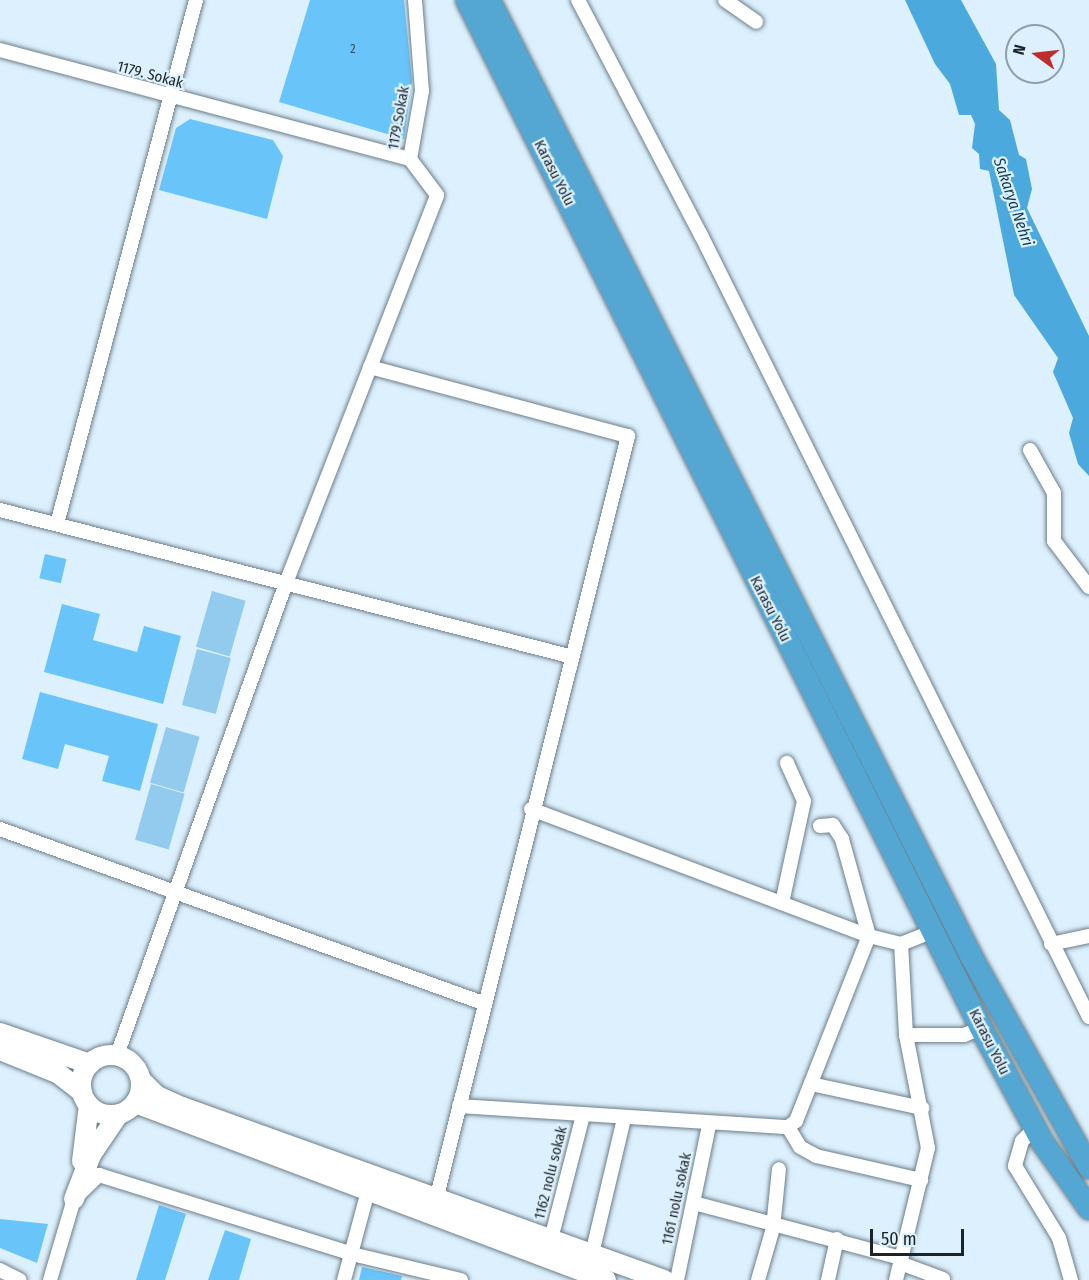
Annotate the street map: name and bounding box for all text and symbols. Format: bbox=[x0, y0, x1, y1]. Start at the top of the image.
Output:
north arrow bbox=[1005, 24, 1065, 84]
house number: 2 bbox=[350, 43, 356, 57]
text: N bbox=[1009, 43, 1029, 57]
street label: 1179. Sokak bbox=[115, 58, 185, 92]
street label: 1179.Sokak bbox=[385, 85, 413, 151]
street label: Karasu Yolu bbox=[530, 137, 578, 209]
water label: Sakarya Nehri bbox=[989, 155, 1037, 249]
street label: Karasu Yolu bbox=[746, 573, 794, 645]
street label: Karasu Yolu bbox=[965, 1006, 1013, 1078]
street label: 1162 nolu sokak bbox=[531, 1125, 571, 1221]
street label: 1161 nolu sokak bbox=[658, 1151, 696, 1247]
scale bar bbox=[873, 1217, 968, 1255]
text: 50 m bbox=[881, 1228, 917, 1250]

